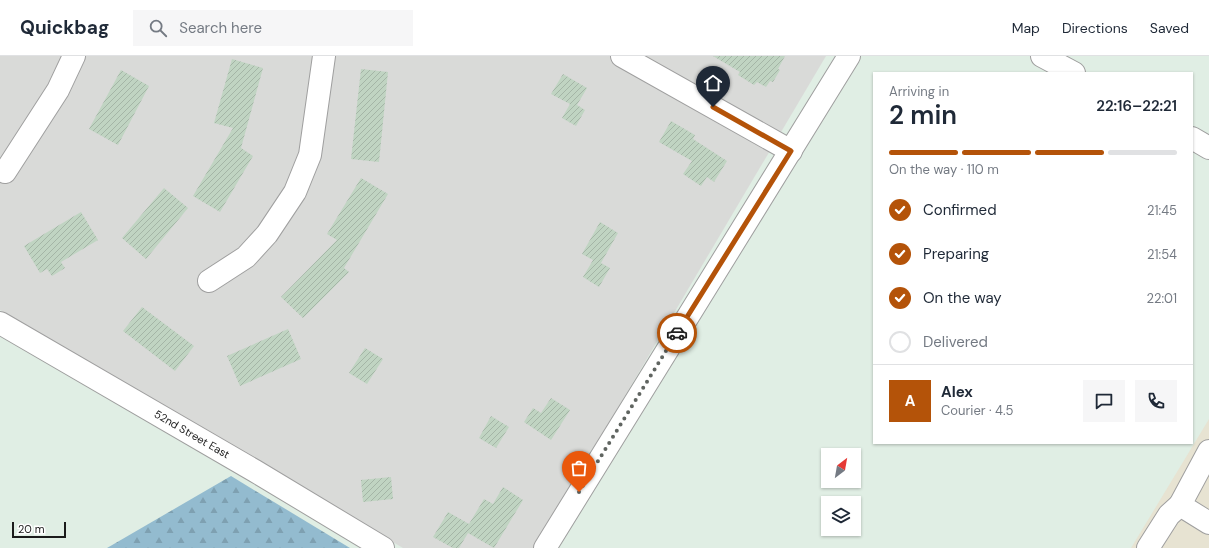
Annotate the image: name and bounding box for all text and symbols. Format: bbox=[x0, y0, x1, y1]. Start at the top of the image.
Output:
search box bbox=[133, 10, 413, 46]
text: Quickbag bbox=[20, 15, 109, 40]
icon: search bbox=[147, 17, 169, 39]
text: Search here bbox=[179, 18, 262, 38]
text: Map bbox=[1012, 19, 1040, 37]
text: Directions bbox=[1062, 19, 1128, 37]
text: Saved bbox=[1150, 19, 1189, 37]
pin bbox=[696, 66, 730, 107]
icon: home bbox=[702, 72, 724, 94]
text: Arriving in bbox=[889, 83, 949, 100]
text: 22:16–22:21 bbox=[1096, 96, 1177, 116]
text: 2 min bbox=[889, 98, 957, 132]
text: On the way · 110 m bbox=[889, 161, 999, 178]
icon: check bbox=[889, 199, 911, 221]
text: Confirmed bbox=[923, 200, 997, 220]
text: 21:45 bbox=[1147, 202, 1177, 219]
icon: check bbox=[889, 243, 911, 265]
text: Preparing bbox=[923, 244, 989, 264]
text: 21:54 bbox=[1147, 246, 1177, 263]
icon: check bbox=[889, 287, 911, 309]
text: On the way bbox=[923, 288, 1002, 308]
text: 22:01 bbox=[1146, 290, 1177, 307]
courier bbox=[657, 313, 697, 353]
icon: car bbox=[666, 322, 688, 344]
text: Delivered bbox=[923, 332, 988, 352]
button: chat bbox=[1083, 380, 1125, 422]
button: phone bbox=[1135, 380, 1177, 422]
text: Alex bbox=[941, 382, 973, 402]
text: A bbox=[905, 391, 915, 411]
text: Courier · 4.5 bbox=[941, 402, 1014, 419]
street label: 52nd Street East bbox=[152, 407, 232, 461]
north arrow bbox=[821, 448, 861, 488]
map controls bbox=[821, 448, 861, 536]
pin bbox=[562, 451, 596, 492]
icon: bag bbox=[568, 457, 590, 479]
button: layers bbox=[821, 496, 861, 536]
scale bar bbox=[12, 520, 66, 539]
text: 20 m bbox=[18, 522, 44, 536]

